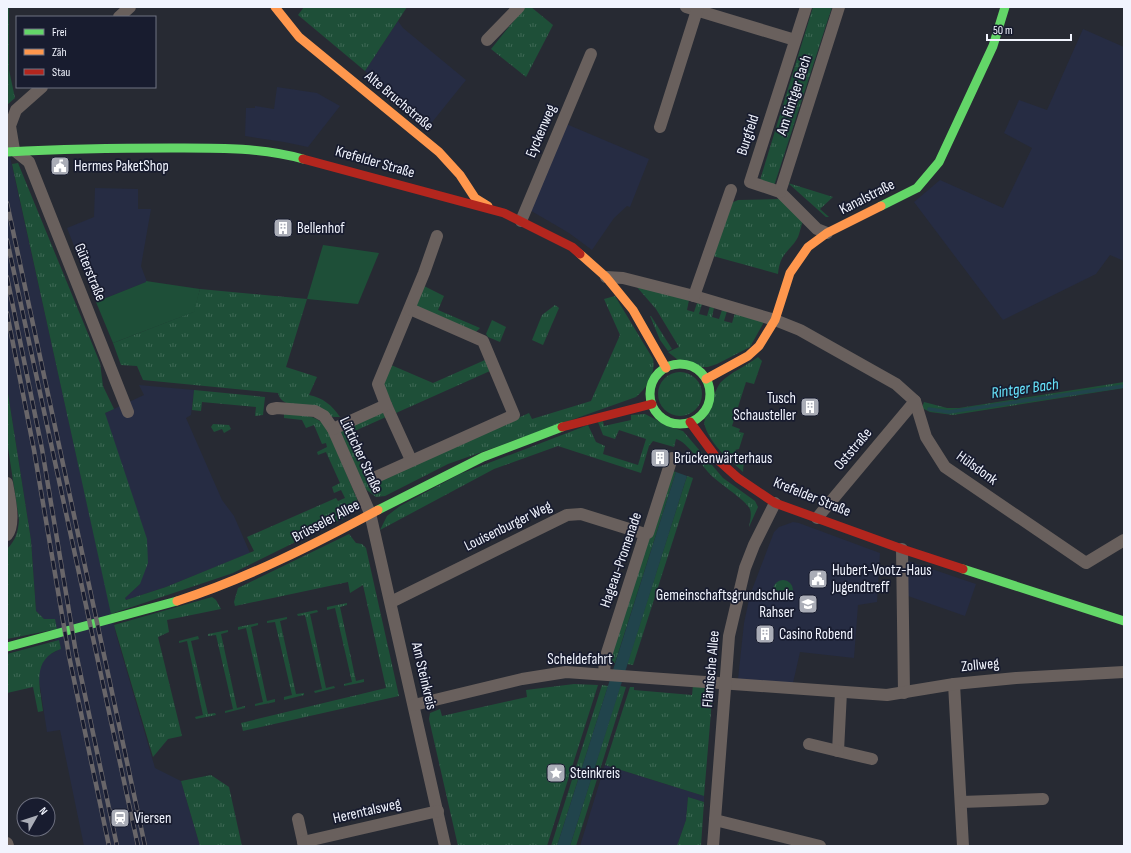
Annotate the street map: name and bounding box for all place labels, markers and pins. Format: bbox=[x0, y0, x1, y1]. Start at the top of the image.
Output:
public building icon: Hermes PaketShop bbox=[49, 155, 71, 177]
place label: Hermes PaketShop bbox=[74, 157, 169, 176]
building icon: Bellenhof bbox=[272, 217, 294, 239]
place label: Bellenhof bbox=[297, 219, 345, 238]
place label: Tusch Schausteller bbox=[733, 389, 797, 425]
building icon: Tusch Schausteller bbox=[799, 396, 821, 418]
building icon: Brückenwärterhaus bbox=[649, 447, 671, 469]
place label: Brückenwärterhaus bbox=[674, 449, 772, 468]
place label: Hubert-Vootz-Haus Jugendtreff bbox=[831, 561, 932, 597]
public building icon: Hubert-Vootz-Haus Jugendtreff bbox=[807, 568, 829, 590]
place label: Gemeinschaftsgrundschule Rahser bbox=[656, 586, 795, 622]
school or university icon: Gemeinschaftsgrundschule Rahser bbox=[797, 593, 819, 615]
building icon: Casino Robend bbox=[754, 623, 776, 645]
place label: Casino Robend bbox=[779, 625, 853, 644]
place icon: Steinkreis bbox=[545, 762, 567, 784]
place label: Steinkreis bbox=[570, 764, 620, 783]
station icon: Viersen bbox=[109, 807, 131, 829]
place label: Viersen bbox=[134, 809, 172, 828]

